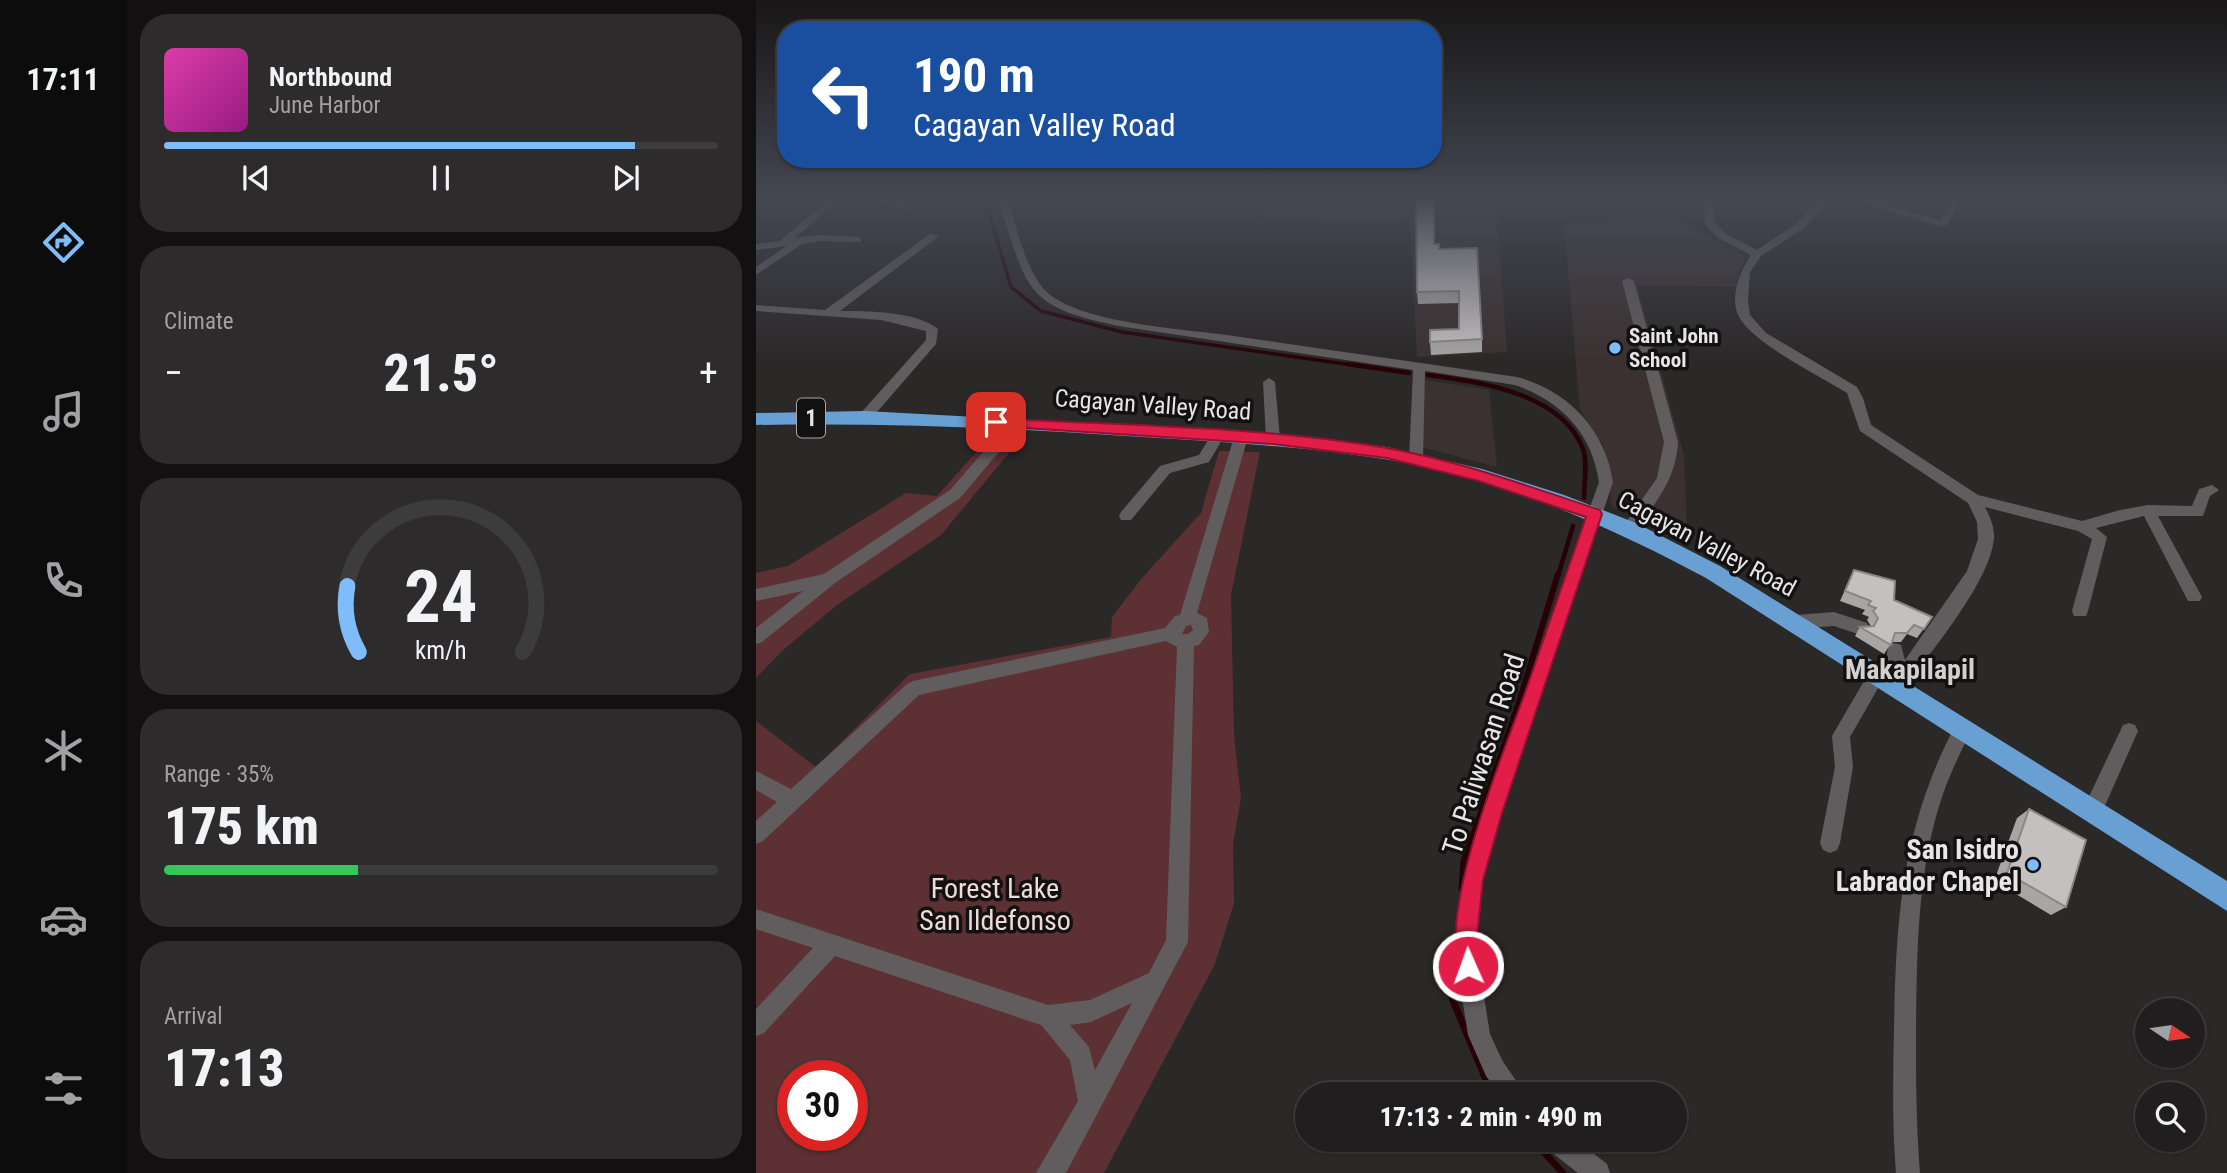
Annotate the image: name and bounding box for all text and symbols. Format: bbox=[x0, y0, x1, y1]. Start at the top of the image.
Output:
text: 190 m bbox=[913, 47, 1035, 104]
icon: left bbox=[798, 49, 889, 140]
text: 17:11 bbox=[26, 60, 100, 98]
text: Northbound bbox=[269, 62, 392, 92]
text: June Harbor bbox=[269, 92, 381, 119]
text: Cagayan Valley Road bbox=[913, 106, 1176, 144]
icon: previous bbox=[237, 159, 275, 197]
icon: pause bbox=[422, 159, 460, 197]
icon: next bbox=[607, 159, 645, 197]
icon: directions bbox=[39, 218, 88, 267]
text: Climate bbox=[164, 308, 234, 335]
place label: Saint John School bbox=[1629, 324, 1719, 372]
marker: Saint John School bbox=[1607, 340, 1623, 356]
text: 21.5° bbox=[383, 343, 499, 404]
text: − bbox=[164, 351, 183, 395]
text: + bbox=[699, 351, 718, 395]
street label: Cagayan Valley Road bbox=[1054, 384, 1252, 426]
icon: music bbox=[39, 387, 88, 436]
pin bbox=[966, 392, 1026, 452]
road number: 1 bbox=[797, 398, 825, 438]
icon: arrive bbox=[977, 403, 1015, 441]
street label: Cagayan Valley Road bbox=[1613, 485, 1801, 603]
text: 24 bbox=[404, 555, 478, 641]
icon: phone bbox=[39, 556, 88, 605]
text: km/h bbox=[415, 636, 467, 665]
street label: To Paliwasan Road bbox=[1435, 650, 1532, 859]
district label: Makapilapil bbox=[1845, 653, 1975, 686]
icon: climate bbox=[39, 726, 88, 775]
text: Range · 35% bbox=[164, 761, 274, 788]
text: 175 km bbox=[164, 796, 319, 857]
place label: San Isidro Labrador Chapel bbox=[1836, 833, 2019, 898]
marker: San Isidro Labrador Chapel bbox=[2025, 857, 2041, 873]
park label: Forest Lake San Ildefonso bbox=[919, 872, 1071, 937]
icon: car bbox=[39, 895, 88, 944]
position arrow bbox=[1431, 929, 1505, 1003]
north arrow bbox=[2135, 998, 2205, 1068]
map controls bbox=[2135, 998, 2205, 1152]
text: Arrival bbox=[164, 1003, 223, 1030]
text: 17:13 bbox=[164, 1038, 284, 1099]
speed limit sign: 30 bbox=[777, 1060, 868, 1151]
icon: filters bbox=[39, 1064, 88, 1113]
button: search bbox=[2135, 1082, 2205, 1152]
text: 17:13 · 2 min · 490 m bbox=[1380, 1102, 1602, 1132]

